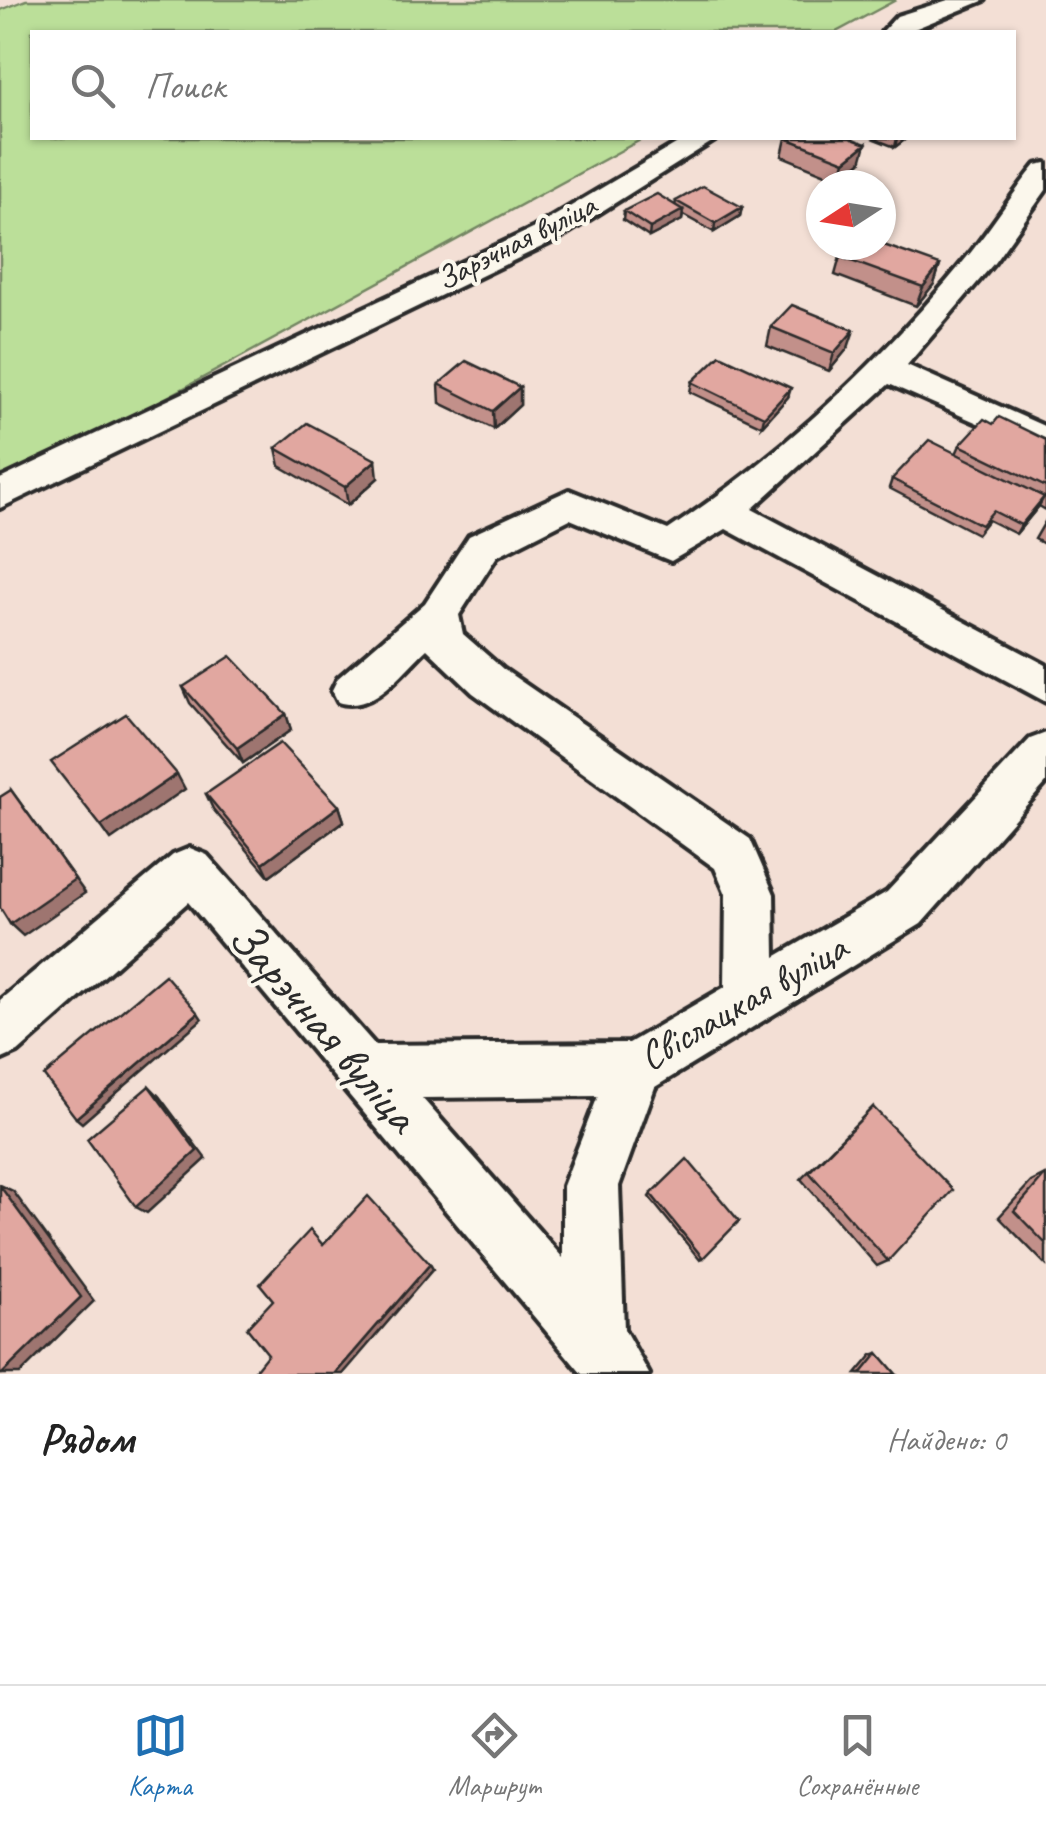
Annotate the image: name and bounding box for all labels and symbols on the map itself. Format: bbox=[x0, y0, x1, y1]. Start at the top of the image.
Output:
north arrow bbox=[806, 170, 896, 260]
street label: Зарэчная вуліца bbox=[429, 183, 604, 300]
street label: Зарэчная вуліца bbox=[216, 908, 434, 1146]
street label: Свіслацкая вуліца bbox=[630, 921, 858, 1082]

